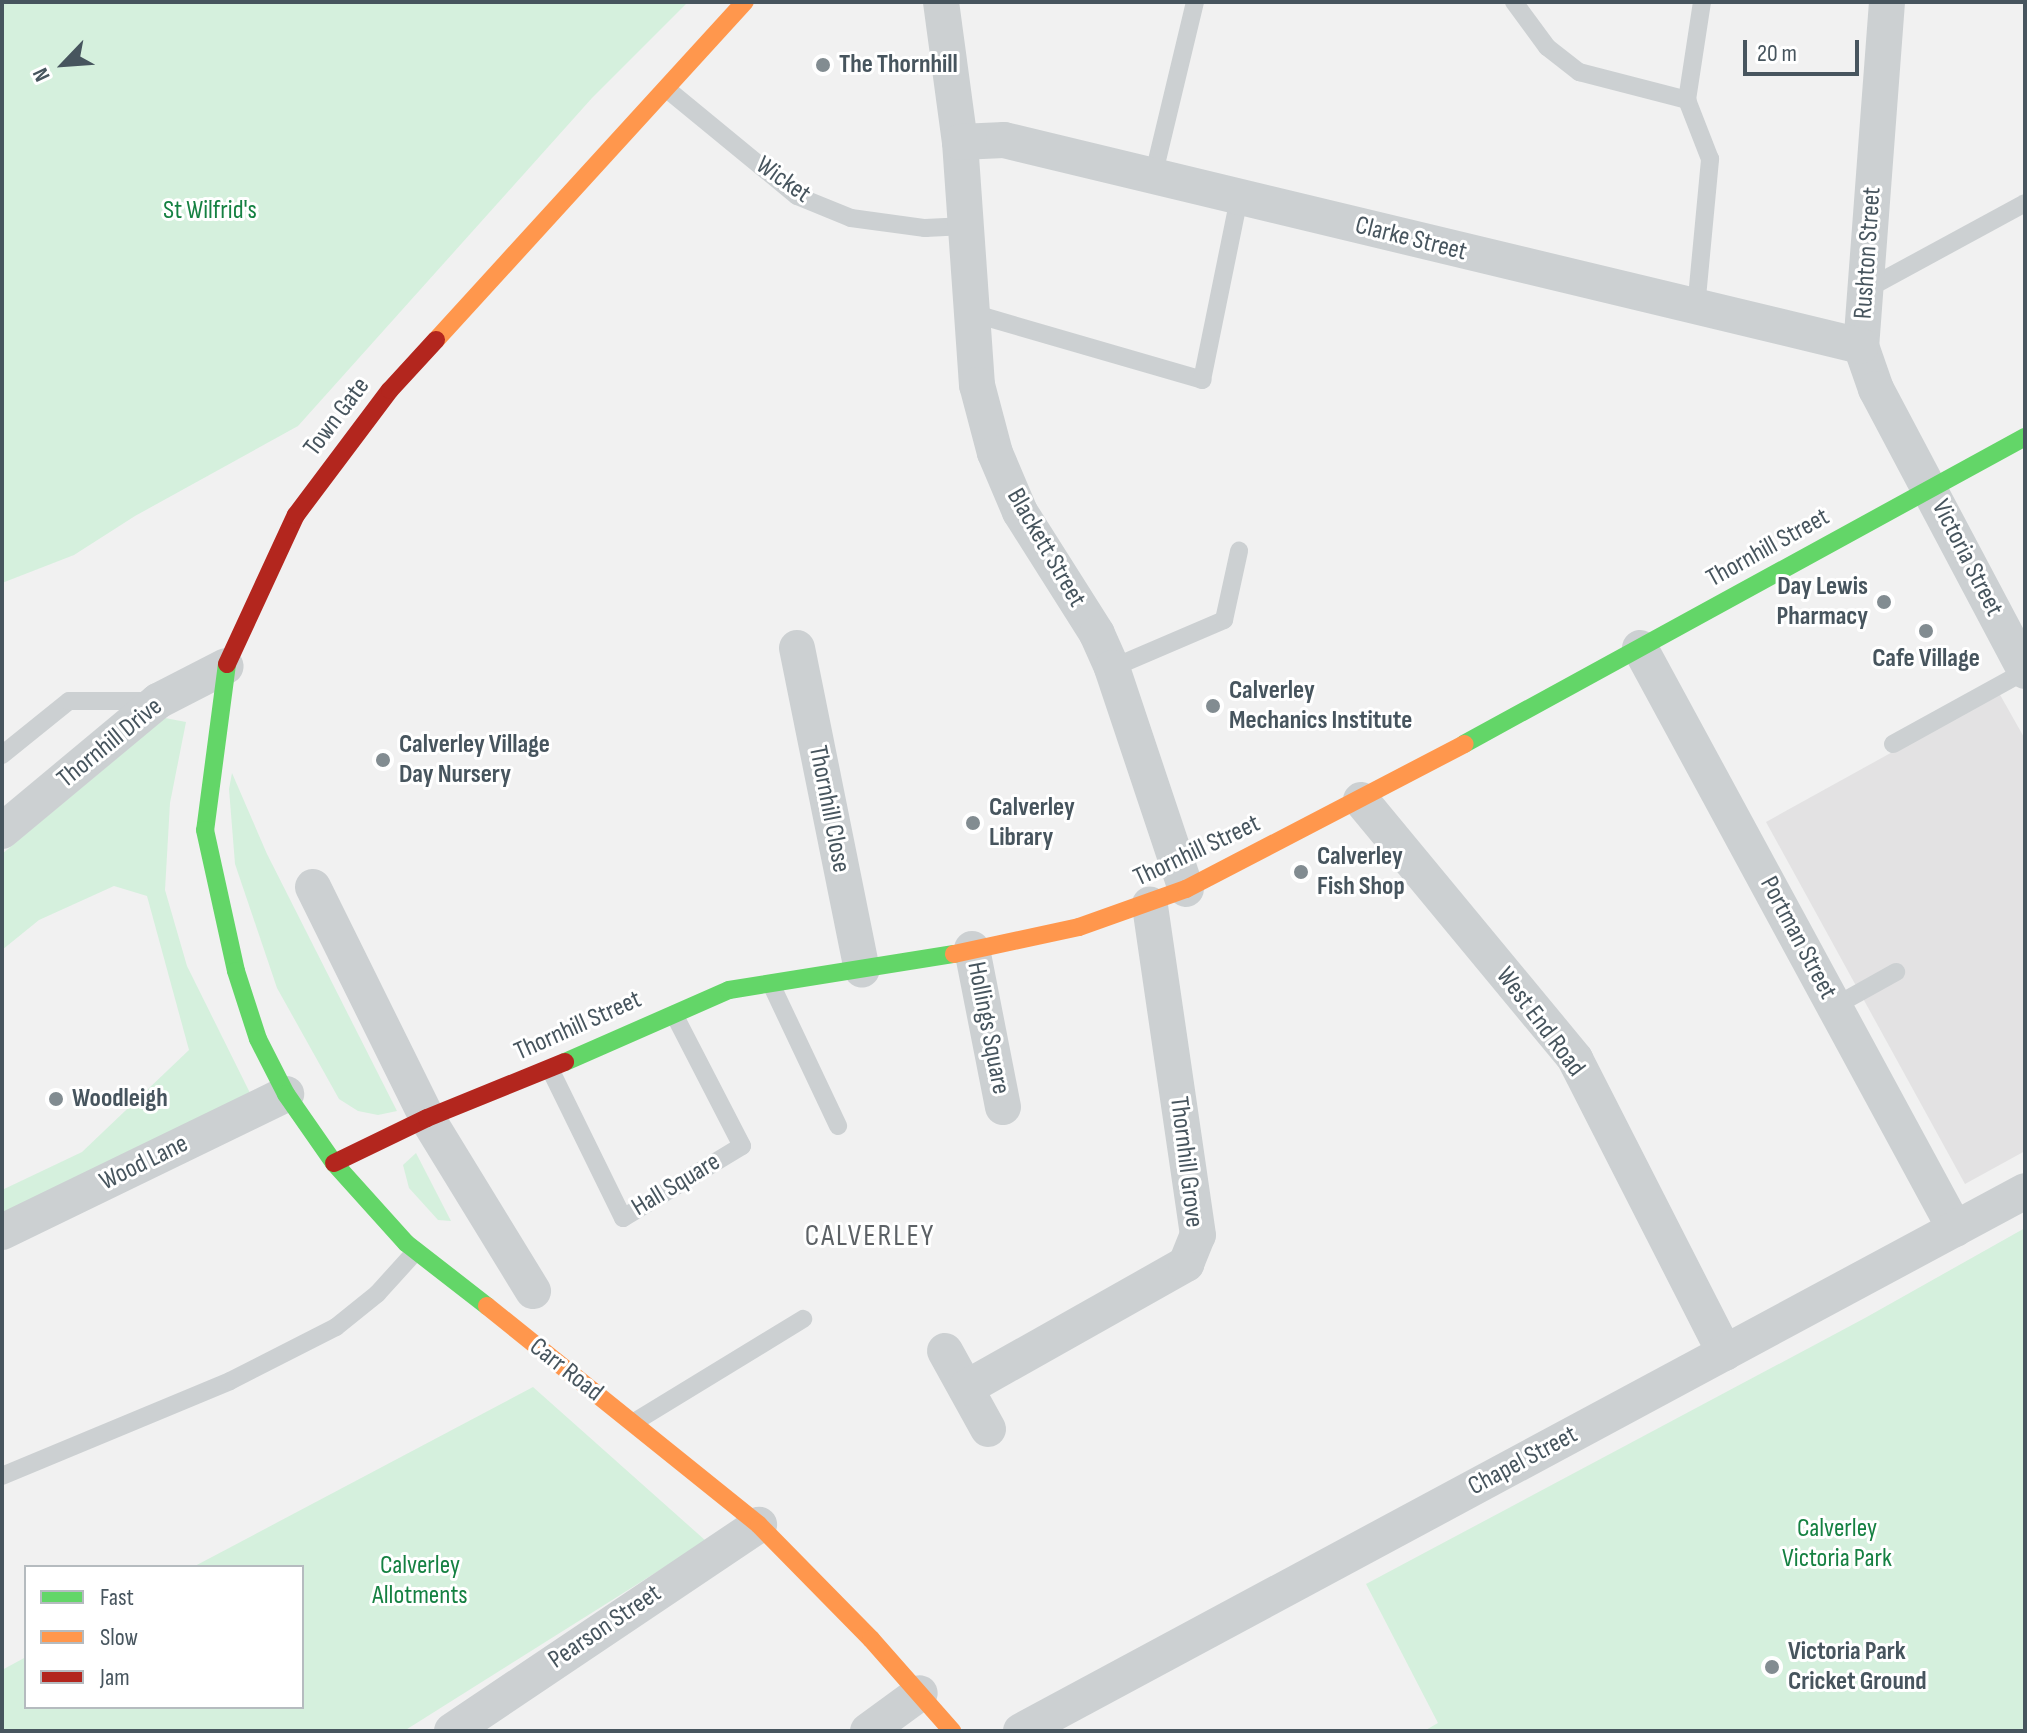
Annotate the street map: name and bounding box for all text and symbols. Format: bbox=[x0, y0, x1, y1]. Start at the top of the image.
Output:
north arrow bbox=[24, 24, 104, 104]
scale bar bbox=[1747, 24, 1863, 74]
text: 20 m bbox=[1757, 39, 1797, 68]
place label: The Thornhill bbox=[839, 49, 958, 81]
marker: The Thornhill bbox=[814, 56, 832, 74]
text: N bbox=[27, 63, 57, 85]
street label: Wicket bbox=[749, 150, 817, 210]
street label: Rushton Street bbox=[1848, 186, 1888, 320]
park label: St Wilfrid's bbox=[163, 195, 257, 227]
street label: Clarke Street bbox=[1352, 210, 1470, 268]
street label: Town Gate bbox=[297, 372, 377, 462]
street label: Blackett Street bbox=[1000, 483, 1092, 613]
street label: Victoria Street bbox=[1924, 495, 2010, 621]
street label: Thornhill Street bbox=[1701, 502, 1835, 594]
place label: Day Lewis Pharmacy bbox=[1776, 571, 1868, 632]
marker: Day Lewis Pharmacy bbox=[1875, 593, 1893, 611]
marker: Cafe Village bbox=[1917, 622, 1935, 640]
place label: Cafe Village bbox=[1872, 643, 1980, 675]
place label: Calverley Mechanics Institute bbox=[1229, 675, 1412, 736]
street label: Thornhill Drive bbox=[51, 691, 169, 795]
marker: Calverley Mechanics Institute bbox=[1204, 697, 1222, 715]
place label: Calverley Village Day Nursery bbox=[399, 729, 550, 790]
street label: Thornhill Close bbox=[801, 743, 857, 875]
marker: Calverley Village Day Nursery bbox=[374, 751, 392, 769]
place label: Calverley Library bbox=[989, 792, 1075, 854]
street label: Thornhill Street bbox=[1129, 808, 1265, 894]
marker: Calverley Library bbox=[964, 814, 982, 832]
place label: Calverley Fish Shop bbox=[1317, 841, 1405, 902]
marker: Calverley Fish Shop bbox=[1292, 863, 1310, 881]
street label: Portman Street bbox=[1753, 871, 1843, 1005]
street label: Hollings Square bbox=[960, 959, 1016, 1097]
street label: West End Road bbox=[1489, 961, 1591, 1083]
street label: Thornhill Street bbox=[510, 984, 646, 1068]
place label: Woodleigh bbox=[72, 1083, 168, 1115]
marker: Woodleigh bbox=[47, 1090, 65, 1108]
street label: Thornhill Grove bbox=[1162, 1095, 1210, 1229]
street label: Wood Lane bbox=[95, 1128, 193, 1198]
street label: Hall Square bbox=[626, 1147, 726, 1223]
district label: CALVERLEY bbox=[805, 1218, 935, 1254]
street label: Carr Road bbox=[523, 1332, 609, 1408]
street label: Chapel Street bbox=[1463, 1419, 1583, 1503]
park label: Calverley Victoria Park bbox=[1782, 1513, 1892, 1574]
park label: Calverley Allotments bbox=[372, 1550, 468, 1612]
legend bbox=[24, 1565, 304, 1709]
street label: Pearson Street bbox=[543, 1578, 667, 1676]
text: Fast bbox=[100, 1583, 134, 1612]
text: Slow bbox=[100, 1623, 138, 1652]
place label: Victoria Park Cricket Ground bbox=[1788, 1636, 1927, 1698]
marker: Victoria Park Cricket Ground bbox=[1763, 1658, 1781, 1676]
text: Jam bbox=[100, 1663, 130, 1692]

